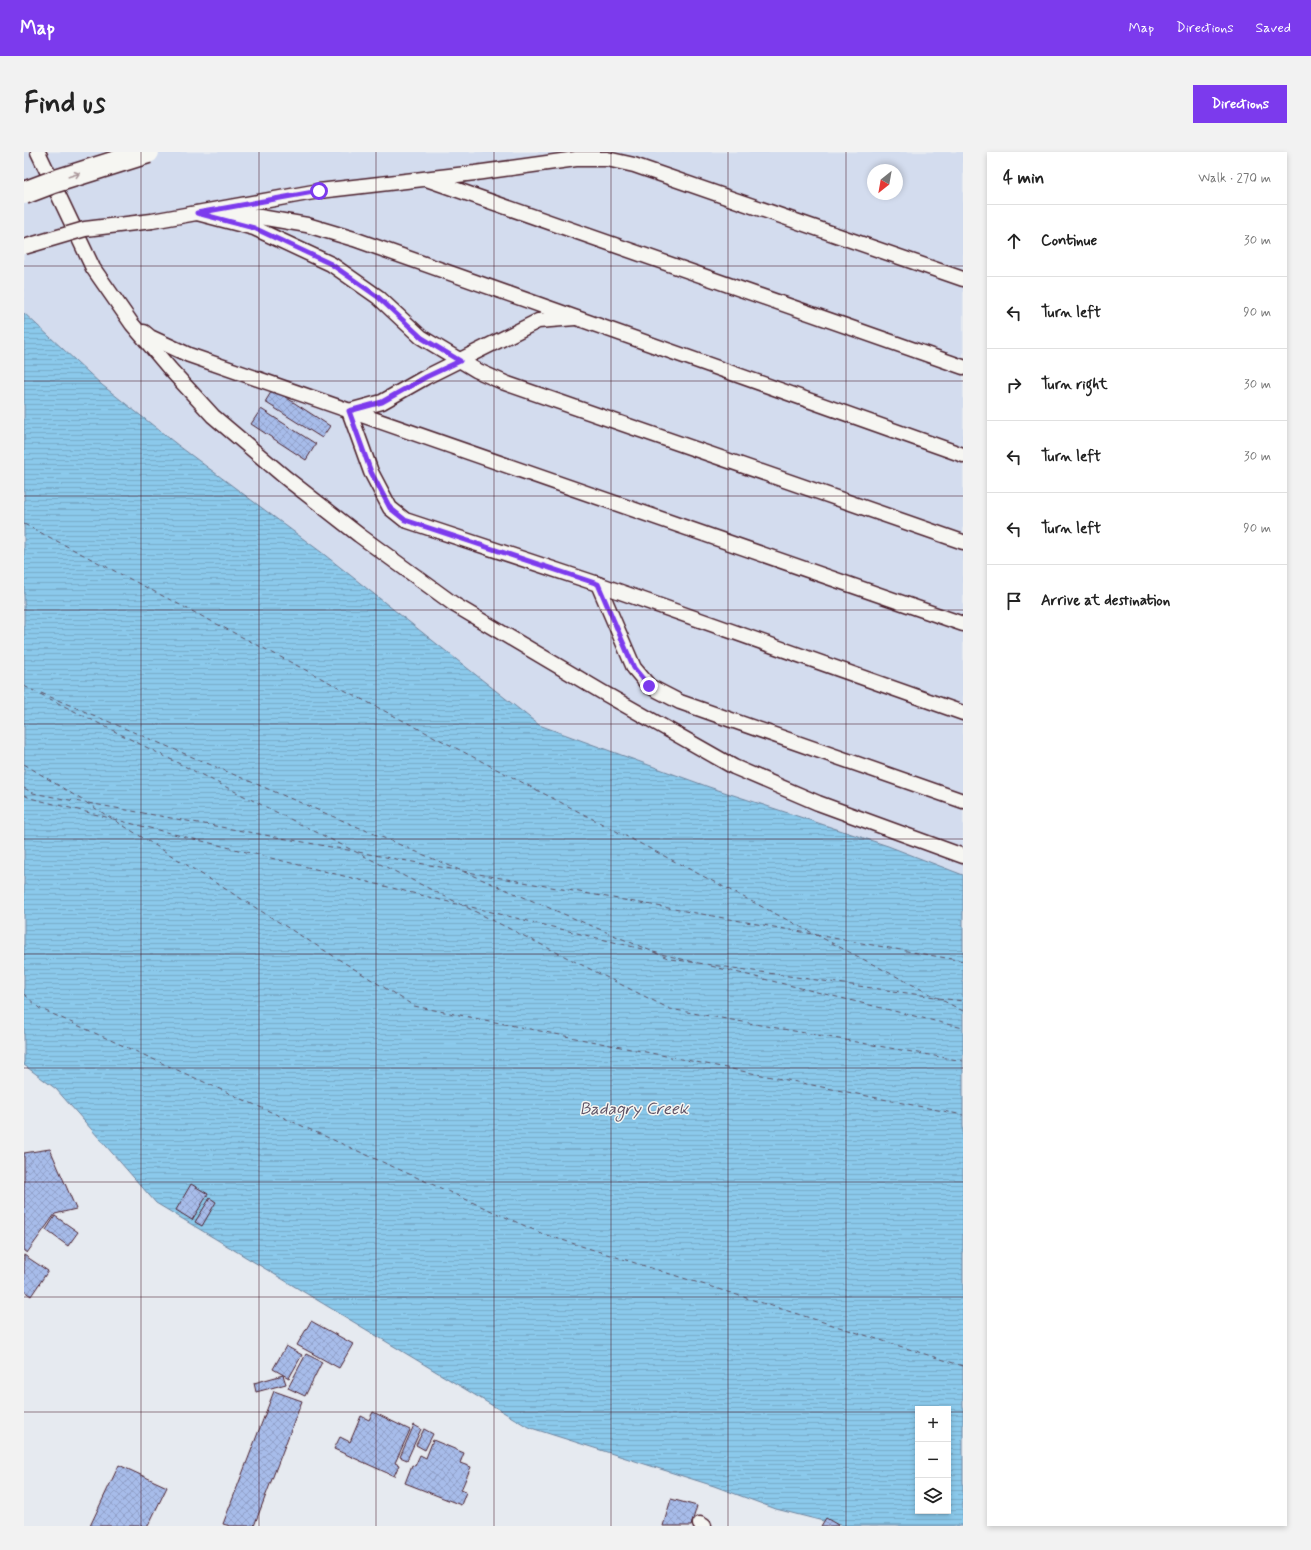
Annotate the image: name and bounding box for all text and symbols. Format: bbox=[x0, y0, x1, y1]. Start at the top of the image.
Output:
text: Map bbox=[20, 16, 55, 41]
text: Map bbox=[1128, 19, 1154, 37]
text: Directions bbox=[1176, 19, 1234, 37]
text: Saved bbox=[1256, 19, 1291, 37]
button: Directions bbox=[1193, 85, 1287, 123]
text: Find us bbox=[24, 86, 105, 123]
north arrow bbox=[867, 164, 903, 200]
text: 4 min bbox=[1003, 167, 1044, 189]
text: Walk · 270 m bbox=[1198, 170, 1271, 187]
one-way arrow bbox=[67, 171, 80, 178]
route start bbox=[310, 182, 328, 200]
icon: ahead bbox=[1003, 230, 1025, 252]
text: Continue bbox=[1041, 231, 1097, 251]
text: 30 m bbox=[1244, 232, 1271, 249]
icon: left bbox=[1003, 302, 1025, 324]
text: Turn left bbox=[1041, 303, 1101, 323]
text: 90 m bbox=[1243, 304, 1271, 321]
icon: right bbox=[1003, 374, 1025, 396]
text: Turn right bbox=[1041, 375, 1108, 395]
text: 30 m bbox=[1244, 376, 1271, 393]
icon: left bbox=[1003, 446, 1025, 468]
text: Turn left bbox=[1041, 447, 1101, 467]
text: 30 m bbox=[1244, 448, 1271, 465]
icon: left bbox=[1003, 518, 1025, 540]
text: Turn left bbox=[1041, 519, 1101, 539]
text: 90 m bbox=[1243, 520, 1271, 537]
icon: arrive bbox=[1003, 590, 1025, 612]
text: Arrive at destination bbox=[1041, 591, 1170, 611]
route end bbox=[640, 677, 658, 695]
water label: Badagry Creek bbox=[580, 1098, 690, 1122]
map controls bbox=[915, 1406, 951, 1514]
button: + bbox=[915, 1406, 951, 1442]
button: − bbox=[915, 1442, 951, 1478]
button: layers bbox=[915, 1478, 951, 1514]

